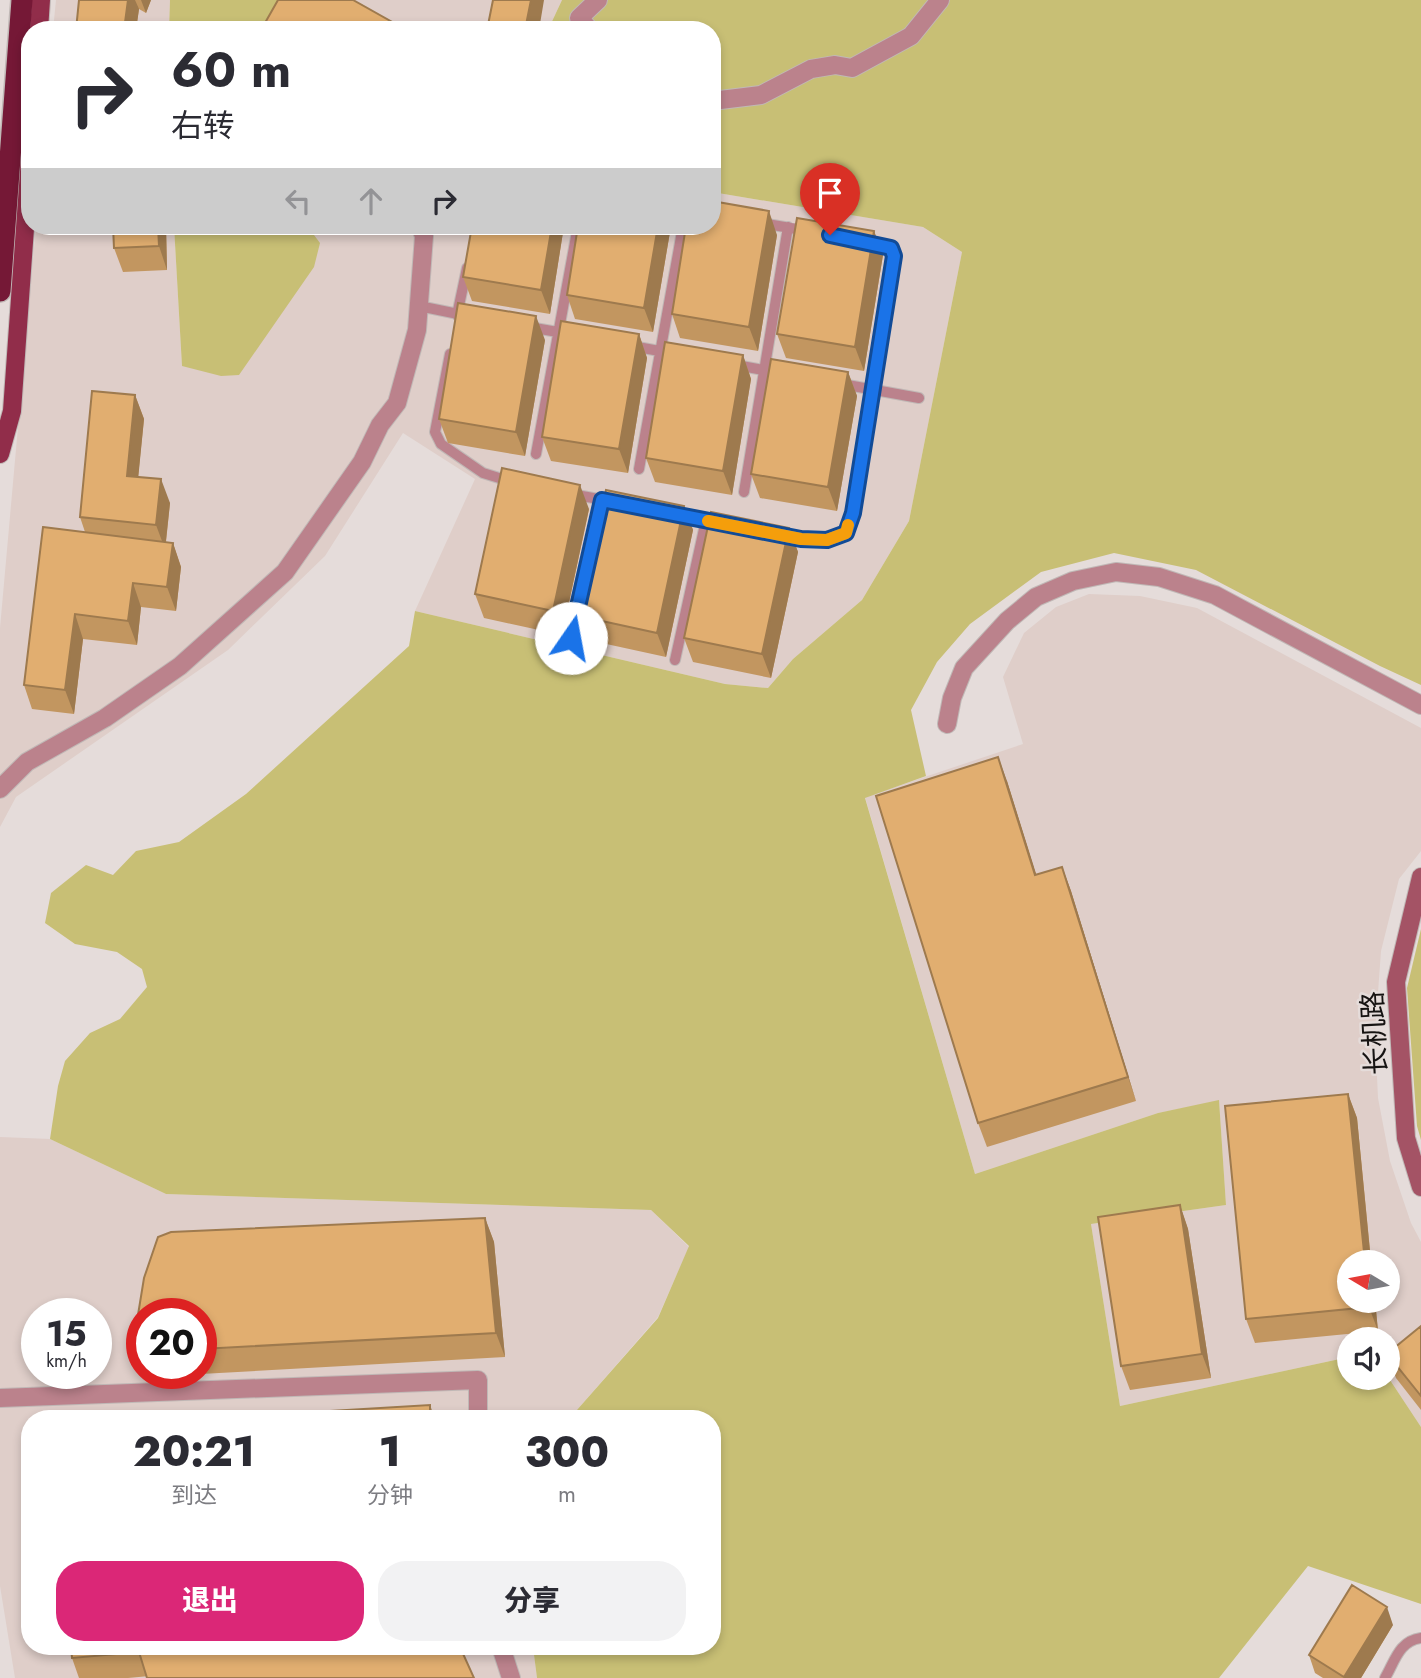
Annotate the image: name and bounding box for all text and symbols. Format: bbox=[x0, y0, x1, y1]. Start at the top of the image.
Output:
text: 60 m bbox=[171, 35, 291, 105]
icon: right bbox=[56, 49, 147, 140]
text: 右转 bbox=[171, 103, 235, 149]
pin bbox=[800, 163, 860, 235]
icon: arrive bbox=[811, 174, 849, 212]
icon: left bbox=[279, 182, 317, 220]
icon: ahead bbox=[352, 182, 390, 220]
icon: right bbox=[425, 182, 463, 220]
position arrow bbox=[534, 601, 608, 675]
street label: 长机路 bbox=[1352, 990, 1397, 1076]
north arrow bbox=[1337, 1250, 1400, 1312]
map controls bbox=[1337, 1250, 1400, 1390]
speed limit sign: 20 bbox=[126, 1298, 217, 1389]
text: 15 bbox=[46, 1309, 87, 1359]
button: sound bbox=[1337, 1327, 1400, 1390]
text: km/h bbox=[46, 1348, 87, 1374]
text: 20:21 bbox=[133, 1421, 255, 1482]
text: 1 bbox=[379, 1421, 401, 1482]
text: 300 bbox=[525, 1422, 609, 1483]
text: m bbox=[558, 1477, 576, 1511]
text: 到达 bbox=[171, 1478, 217, 1512]
text: 分钟 bbox=[367, 1478, 413, 1512]
button: 退出 bbox=[56, 1561, 364, 1641]
button: 分享 bbox=[378, 1561, 686, 1641]

